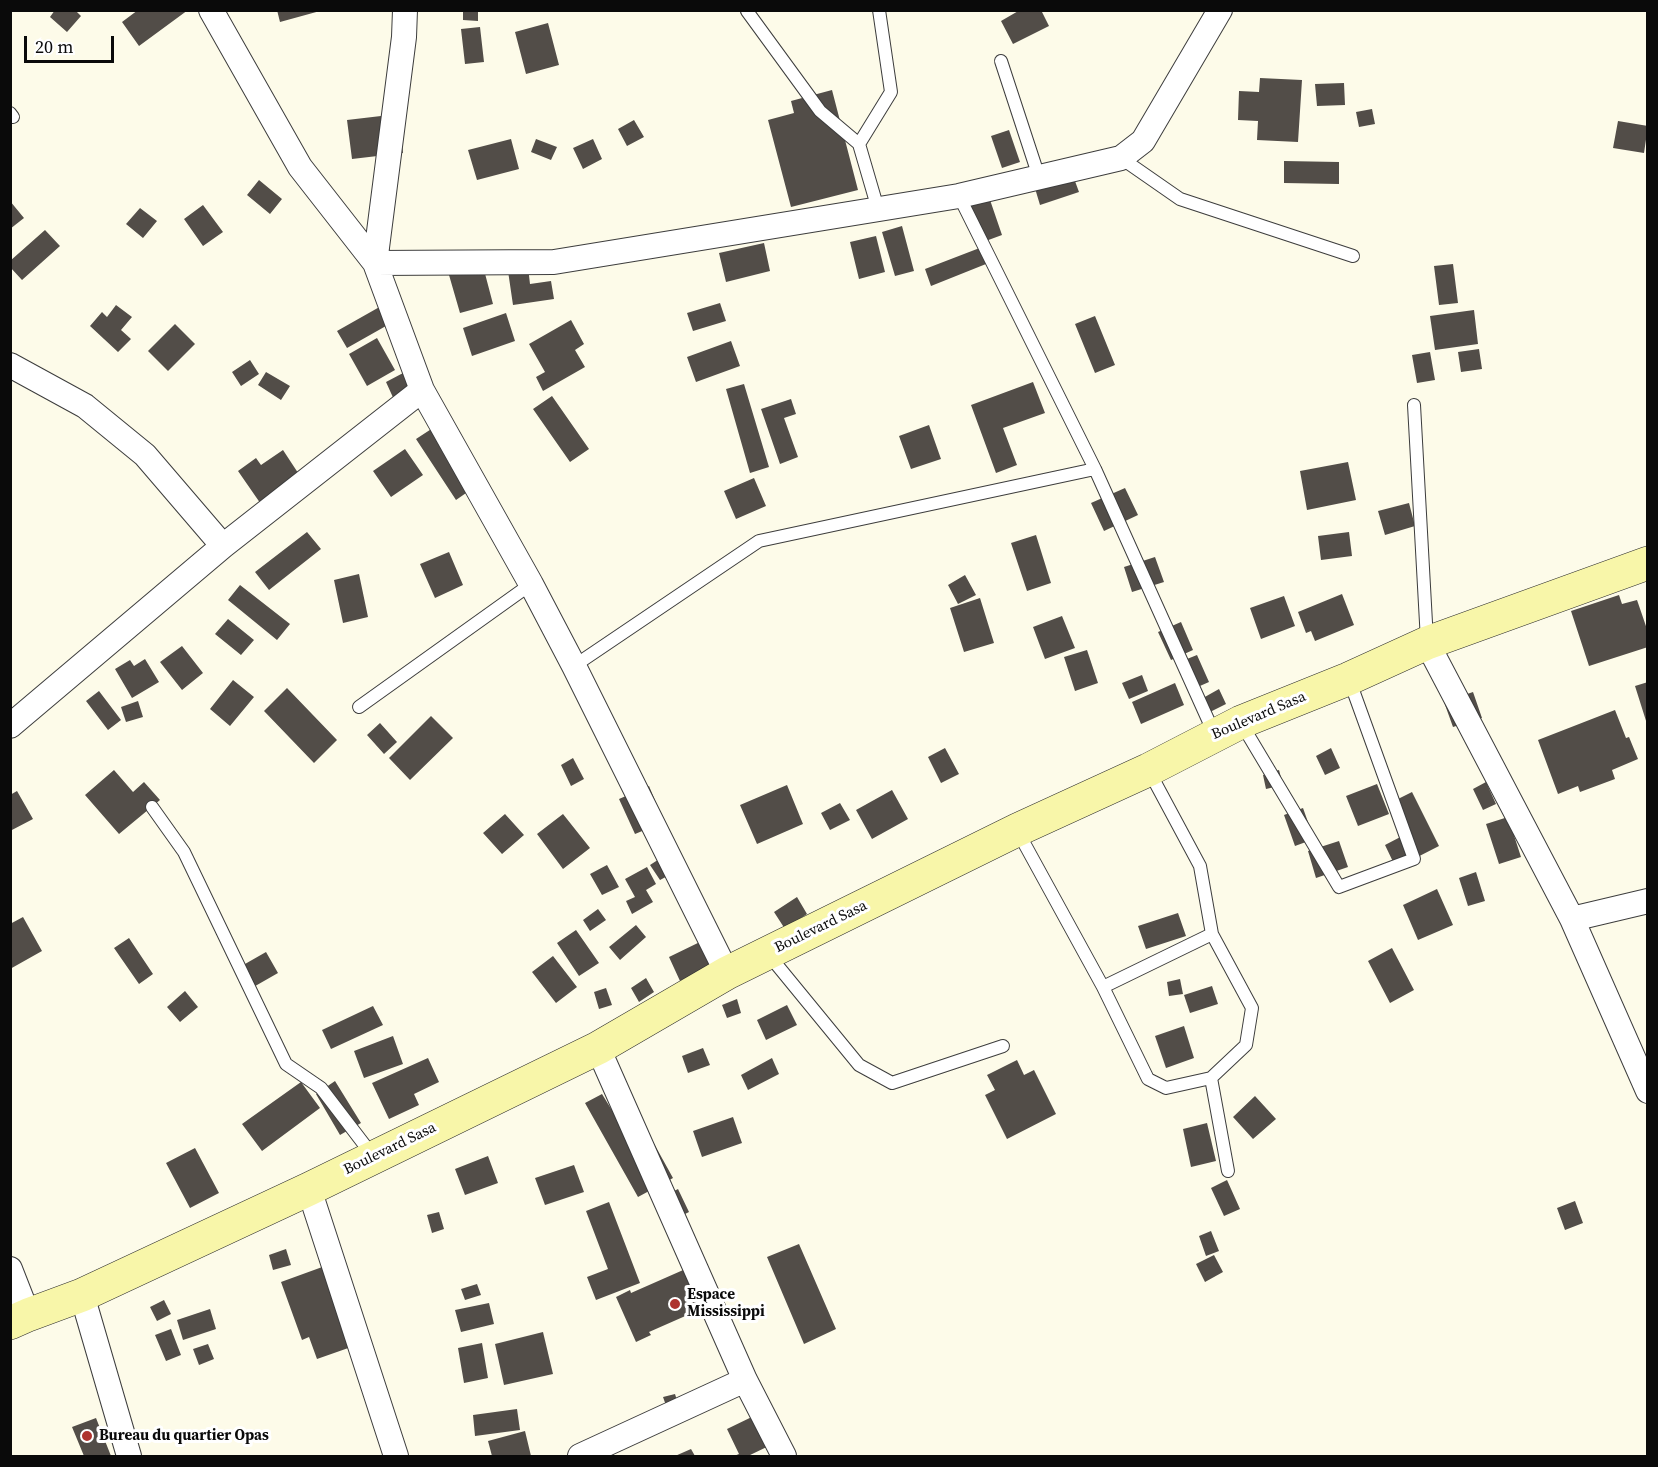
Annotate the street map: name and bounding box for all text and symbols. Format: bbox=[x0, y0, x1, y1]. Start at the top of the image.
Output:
scale bar bbox=[27, 24, 117, 62]
text: 20 m bbox=[35, 34, 73, 59]
street label: Boulevard Sasa bbox=[1209, 688, 1309, 744]
street label: Boulevard Sasa bbox=[772, 897, 870, 957]
street label: Boulevard Sasa bbox=[341, 1119, 439, 1179]
place label: Espace Mississippi bbox=[687, 1286, 765, 1321]
marker: Espace Mississippi bbox=[668, 1297, 682, 1311]
place label: Bureau du quartier Opas bbox=[99, 1427, 269, 1445]
marker: Bureau du quartier Opas bbox=[80, 1429, 94, 1443]

